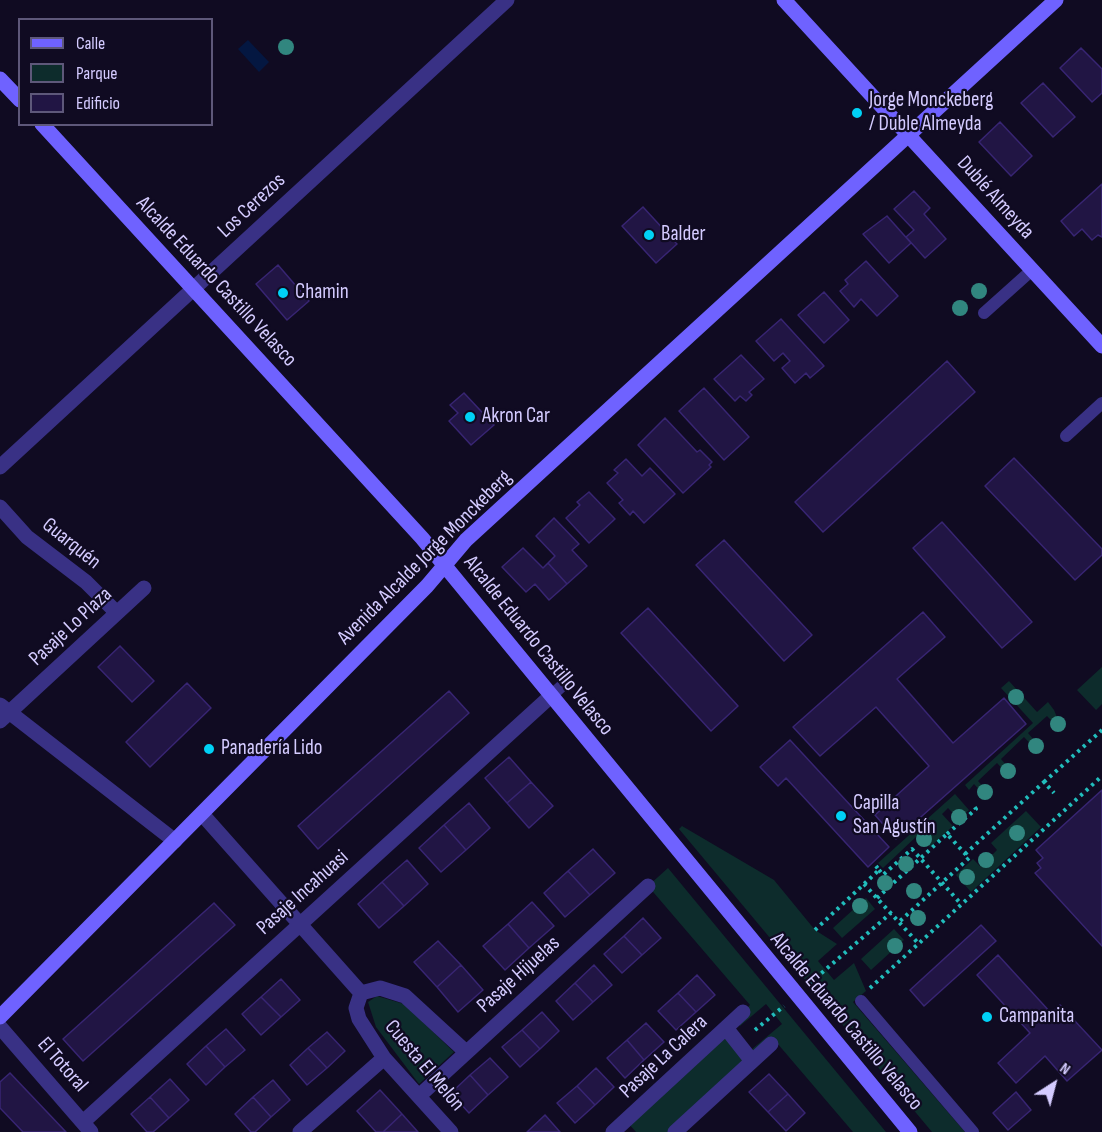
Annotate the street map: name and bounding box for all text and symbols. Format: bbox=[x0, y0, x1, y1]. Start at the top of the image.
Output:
legend bbox=[18, 18, 213, 126]
text: Calle bbox=[76, 33, 105, 54]
text: Parque bbox=[76, 63, 117, 84]
place label: Jorge Monckeberg / Duble Almeyda bbox=[869, 88, 993, 138]
text: Edificio bbox=[76, 93, 120, 114]
marker: Jorge Monckeberg / Duble Almeyda bbox=[850, 106, 864, 120]
street label: Dublé Almeyda bbox=[951, 151, 1039, 245]
street label: Los Cerezos bbox=[213, 168, 291, 244]
street label: Alcalde Eduardo Castillo Velasco bbox=[130, 192, 302, 372]
place label: Balder bbox=[661, 222, 706, 248]
marker: Balder bbox=[642, 228, 656, 242]
place label: Chamin bbox=[295, 280, 349, 306]
marker: Chamin bbox=[276, 286, 290, 300]
place label: Akron Car bbox=[482, 404, 550, 430]
marker: Akron Car bbox=[463, 410, 477, 424]
street label: Avenida Alcalde Jorge Monckeberg bbox=[333, 466, 517, 650]
street label: Guarquén bbox=[37, 513, 105, 575]
street label: Alcalde Eduardo Castillo Velasco bbox=[458, 551, 618, 741]
street label: Pasaje Lo Plaza bbox=[24, 582, 118, 672]
place label: Panadería Lido bbox=[221, 736, 322, 762]
marker: Panadería Lido bbox=[202, 742, 216, 756]
place label: Capilla San Agustín bbox=[853, 791, 936, 841]
marker: Capilla San Agustín bbox=[834, 809, 848, 823]
street label: Pasaje Incahuasi bbox=[252, 845, 354, 941]
street label: Alcalde Eduardo Castillo Velasco bbox=[764, 928, 928, 1116]
street label: Pasaje Hijuelas bbox=[472, 931, 566, 1019]
place label: Campanita bbox=[999, 1004, 1074, 1030]
street label: Pasaje La Calera bbox=[615, 1010, 713, 1104]
marker: Campanita bbox=[980, 1010, 994, 1024]
street label: Cuesta El Melón bbox=[379, 1015, 469, 1117]
street label: El Totoral bbox=[31, 1032, 93, 1098]
north arrow bbox=[1024, 1054, 1084, 1114]
text: N bbox=[1056, 1059, 1074, 1079]

